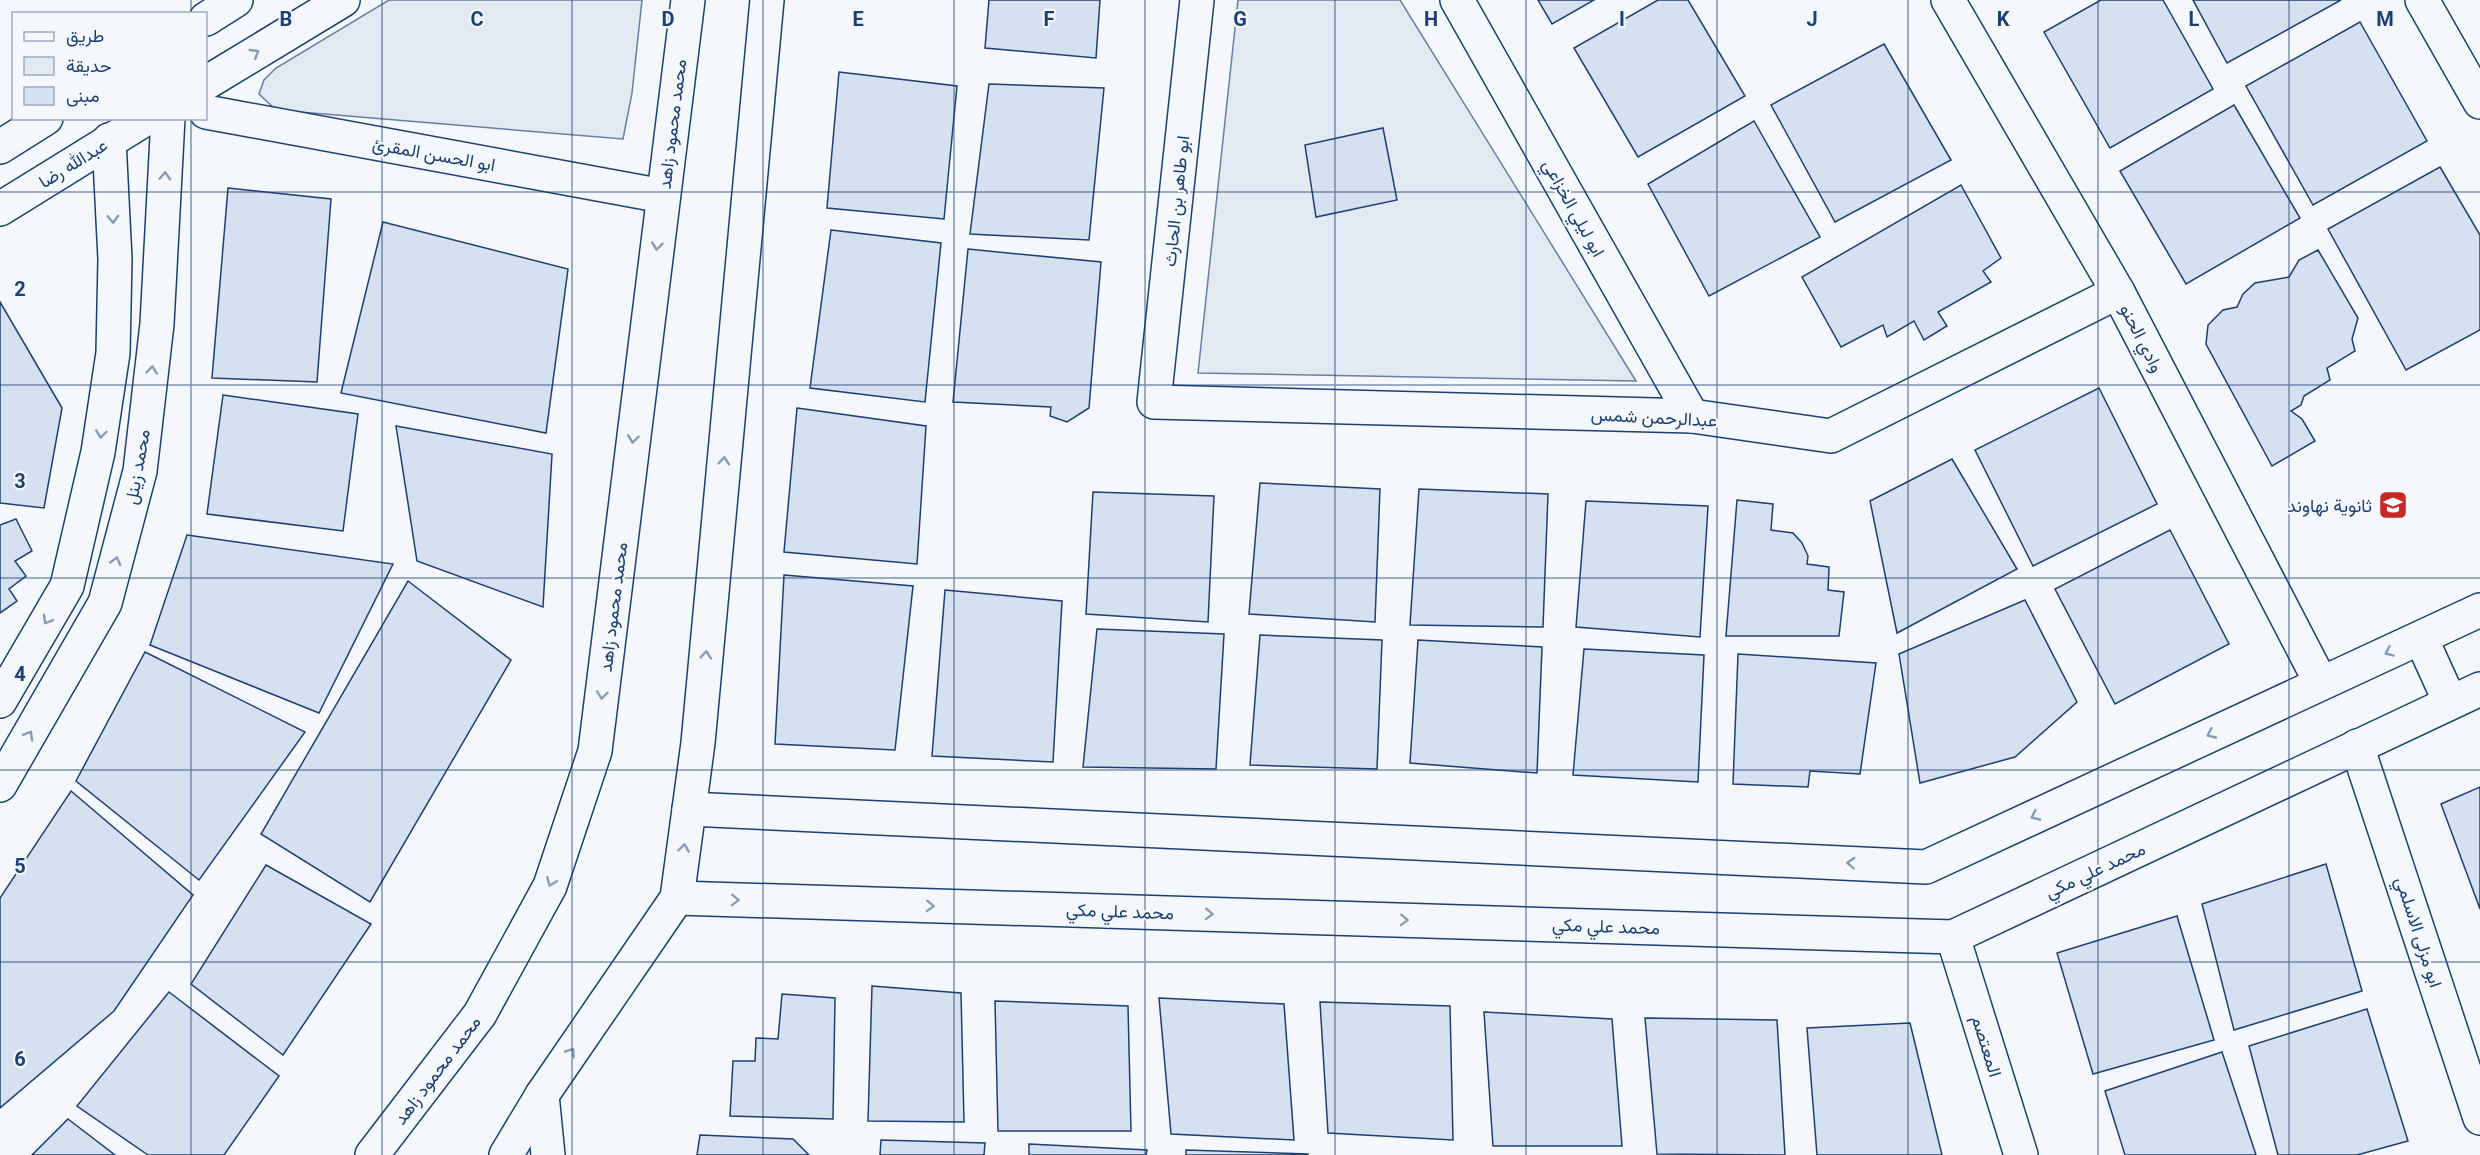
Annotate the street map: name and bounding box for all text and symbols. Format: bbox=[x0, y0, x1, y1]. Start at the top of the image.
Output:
text: B bbox=[280, 7, 292, 31]
text: C bbox=[470, 7, 484, 31]
text: D bbox=[662, 7, 675, 31]
text: E bbox=[852, 7, 864, 31]
text: F bbox=[1044, 7, 1055, 31]
text: G bbox=[1233, 7, 1247, 31]
text: H bbox=[1424, 7, 1438, 31]
text: I bbox=[1619, 7, 1625, 31]
text: J bbox=[1806, 7, 1818, 31]
text: K bbox=[1997, 7, 2010, 31]
text: L bbox=[2189, 7, 2200, 31]
text: M bbox=[2376, 7, 2394, 31]
legend bbox=[12, 12, 207, 120]
text: طريق bbox=[66, 25, 104, 47]
one-way arrow bbox=[249, 49, 260, 60]
text: حديقة bbox=[66, 55, 112, 76]
street label: محمد محمود زاهد bbox=[654, 58, 691, 190]
text: مبنى bbox=[66, 85, 100, 107]
street label: ابو الحسن المقرئ bbox=[371, 133, 497, 176]
street label: عبدالله رضا bbox=[35, 134, 112, 193]
street label: ابو طاهر بن الحارث bbox=[1159, 134, 1194, 268]
street label: ابو ليلي الخزاعي bbox=[1534, 156, 1609, 263]
one-way arrow bbox=[159, 171, 172, 180]
one-way arrow bbox=[107, 215, 120, 224]
one-way arrow bbox=[651, 241, 664, 250]
text: 2 bbox=[14, 277, 26, 301]
street label: وادي الحنو bbox=[2111, 300, 2168, 378]
one-way arrow bbox=[145, 366, 157, 375]
street label: عبدالرحمن شمس bbox=[1590, 403, 1718, 432]
street label: محمد زينل bbox=[120, 428, 155, 506]
one-way arrow bbox=[96, 430, 108, 439]
one-way arrow bbox=[628, 435, 640, 444]
one-way arrow bbox=[717, 456, 730, 465]
text: 3 bbox=[14, 469, 26, 493]
school or university icon: ثانوية نهاوند bbox=[2377, 489, 2409, 521]
place label: ثانوية نهاوند bbox=[2287, 495, 2372, 517]
street label: محمد محمود زاهد bbox=[595, 541, 632, 673]
one-way arrow bbox=[109, 557, 121, 567]
one-way arrow bbox=[43, 614, 54, 624]
one-way arrow bbox=[2384, 645, 2395, 657]
one-way arrow bbox=[699, 650, 712, 659]
text: 4 bbox=[14, 662, 26, 686]
one-way arrow bbox=[597, 691, 609, 700]
one-way arrow bbox=[2207, 726, 2218, 738]
one-way arrow bbox=[22, 731, 33, 741]
one-way arrow bbox=[2030, 808, 2041, 820]
street label: محمد علي مكي bbox=[2042, 838, 2150, 907]
one-way arrow bbox=[677, 844, 689, 853]
text: 5 bbox=[14, 854, 26, 878]
one-way arrow bbox=[1846, 857, 1855, 870]
street label: ابو مزلى الاسلمي bbox=[2386, 874, 2447, 992]
one-way arrow bbox=[546, 876, 558, 887]
one-way arrow bbox=[731, 893, 740, 906]
one-way arrow bbox=[926, 899, 935, 912]
street label: محمد علي مكي bbox=[1066, 899, 1174, 928]
one-way arrow bbox=[1205, 908, 1214, 920]
one-way arrow bbox=[1399, 914, 1408, 926]
street label: محمد علي مكي bbox=[1552, 914, 1660, 943]
street label: محمد محمود زاهد bbox=[389, 1011, 486, 1129]
street label: المعتصم bbox=[1966, 1013, 2006, 1080]
text: 6 bbox=[14, 1047, 26, 1071]
one-way arrow bbox=[564, 1048, 575, 1059]

